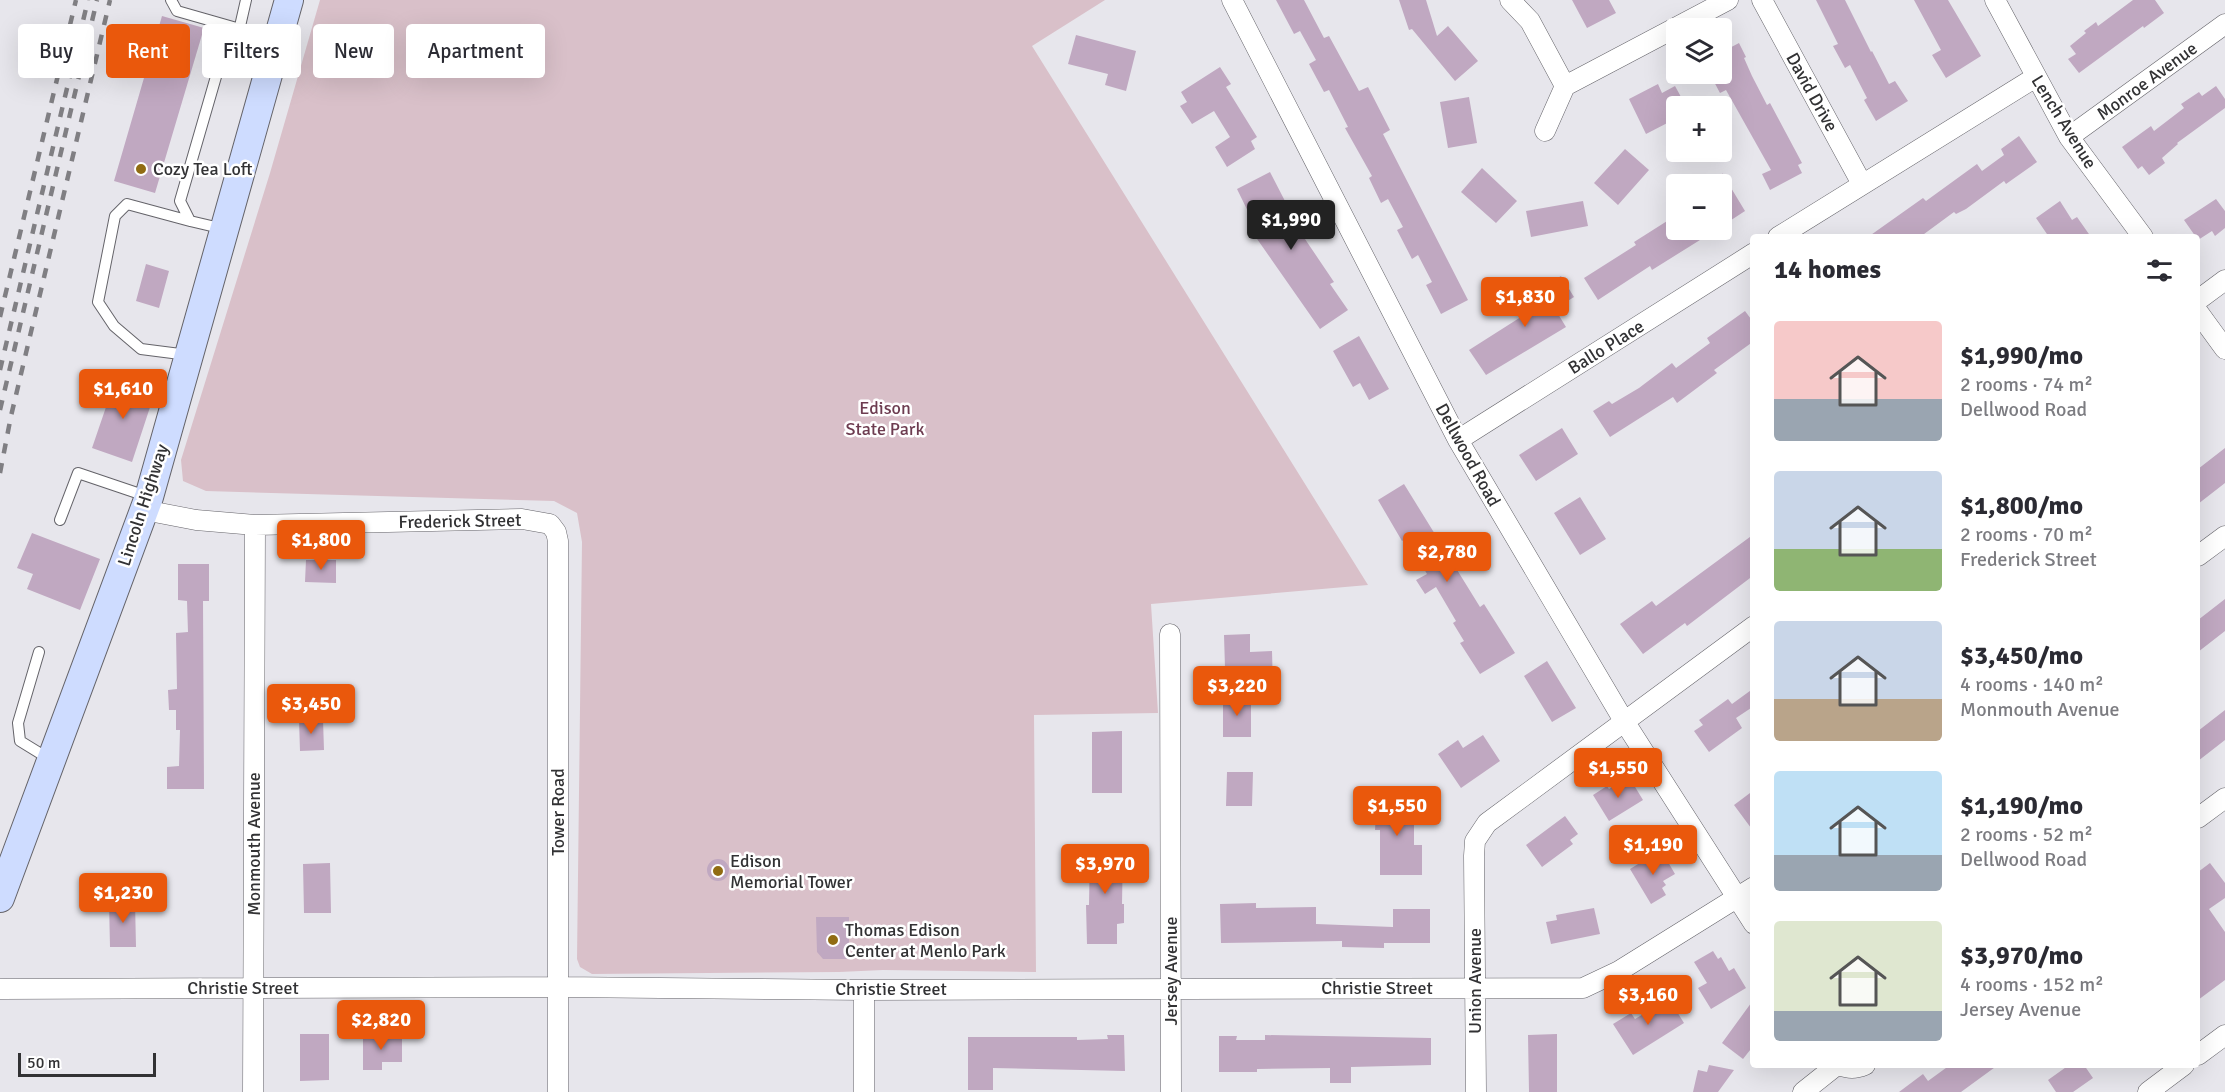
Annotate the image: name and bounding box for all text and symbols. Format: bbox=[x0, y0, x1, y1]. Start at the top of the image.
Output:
map controls bbox=[1666, 18, 1732, 240]
button: layers bbox=[1666, 18, 1732, 84]
chip: Buy bbox=[18, 24, 94, 78]
chip: Rent bbox=[106, 24, 190, 78]
chip: Filters bbox=[202, 24, 301, 78]
chip: New bbox=[313, 24, 394, 78]
chip: Apartment bbox=[406, 24, 545, 78]
street label: Monroe Avenue bbox=[2093, 37, 2201, 125]
street label: David Drive bbox=[1781, 49, 1843, 135]
street label: Lench Avenue bbox=[2026, 71, 2102, 173]
button: + bbox=[1666, 96, 1732, 162]
place label: Cozy Tea Loft bbox=[153, 158, 253, 180]
marker: Cozy Tea Loft bbox=[134, 162, 148, 176]
button: − bbox=[1666, 174, 1732, 240]
pin: $1,990 bbox=[1242, 200, 1340, 251]
text: $1,990 bbox=[1261, 207, 1321, 232]
text: 14 homes bbox=[1774, 254, 1881, 286]
icon: filters bbox=[2143, 254, 2176, 287]
pin: $1,830 bbox=[1476, 277, 1574, 328]
text: $1,830 bbox=[1495, 284, 1555, 309]
street label: Ballo Place bbox=[1564, 315, 1648, 379]
text: $1,990/mo bbox=[1960, 340, 2083, 372]
icon: home bbox=[1822, 345, 1894, 417]
pin: $1,610 bbox=[74, 369, 172, 420]
text: 2 rooms · 74 m² bbox=[1960, 372, 2093, 397]
text: $1,610 bbox=[93, 376, 153, 401]
park label: Edison State Park bbox=[846, 397, 924, 440]
text: Dellwood Road bbox=[1960, 397, 2087, 422]
street label: Dellwood Road bbox=[1431, 400, 1505, 510]
street label: Lincoln Highway bbox=[113, 441, 173, 569]
text: $1,800/mo bbox=[1960, 490, 2083, 522]
icon: home bbox=[1822, 495, 1894, 567]
street label: Frederick Street bbox=[398, 509, 522, 533]
pin: $1,800 bbox=[272, 520, 370, 571]
text: 2 rooms · 70 m² bbox=[1960, 522, 2093, 547]
text: $1,800 bbox=[291, 527, 351, 552]
pin: $2,780 bbox=[1398, 532, 1496, 583]
text: $2,780 bbox=[1417, 539, 1477, 564]
text: Frederick Street bbox=[1960, 547, 2097, 572]
text: $3,450/mo bbox=[1960, 640, 2083, 672]
icon: home bbox=[1822, 645, 1894, 717]
pin: $3,220 bbox=[1188, 666, 1286, 717]
text: 4 rooms · 140 m² bbox=[1960, 672, 2104, 697]
text: $3,220 bbox=[1207, 673, 1267, 698]
pin: $3,450 bbox=[262, 684, 360, 735]
text: $3,450 bbox=[281, 691, 341, 716]
text: Monmouth Avenue bbox=[1960, 697, 2120, 722]
pin: $1,550 bbox=[1569, 748, 1667, 799]
text: $1,550 bbox=[1588, 755, 1648, 780]
street label: Tower Road bbox=[547, 768, 569, 856]
street label: Monmouth Avenue bbox=[243, 772, 265, 916]
pin: $1,550 bbox=[1348, 786, 1446, 837]
text: $1,190/mo bbox=[1960, 790, 2083, 822]
text: $1,550 bbox=[1367, 793, 1427, 818]
icon: home bbox=[1822, 795, 1894, 867]
text: 2 rooms · 52 m² bbox=[1960, 822, 2093, 847]
pin: $1,190 bbox=[1604, 825, 1702, 876]
text: $1,190 bbox=[1623, 832, 1683, 857]
pin: $3,970 bbox=[1056, 844, 1154, 895]
text: Dellwood Road bbox=[1960, 847, 2087, 872]
place label: Edison Memorial Tower bbox=[730, 850, 853, 893]
text: $3,970 bbox=[1075, 851, 1135, 876]
marker: Edison Memorial Tower bbox=[711, 864, 725, 878]
pin: $1,230 bbox=[74, 873, 172, 924]
text: $1,230 bbox=[93, 880, 153, 905]
street label: Jersey Avenue bbox=[1160, 916, 1182, 1026]
place label: Thomas Edison Center at Menlo Park bbox=[845, 919, 1006, 962]
street label: Union Avenue bbox=[1464, 928, 1486, 1034]
marker: Thomas Edison Center at Menlo Park bbox=[826, 933, 840, 947]
text: $3,970/mo bbox=[1960, 940, 2083, 972]
icon: home bbox=[1822, 945, 1894, 1017]
text: 4 rooms · 152 m² bbox=[1960, 972, 2104, 997]
pin: $3,160 bbox=[1599, 975, 1697, 1026]
street label: Christie Street bbox=[187, 977, 299, 999]
street label: Christie Street bbox=[1321, 977, 1433, 999]
street label: Christie Street bbox=[835, 978, 947, 1000]
text: $3,160 bbox=[1618, 982, 1678, 1007]
text: Jersey Avenue bbox=[1960, 997, 2081, 1022]
pin: $2,820 bbox=[332, 1000, 430, 1051]
text: $2,820 bbox=[351, 1007, 411, 1032]
scale bar bbox=[18, 1050, 156, 1078]
text: 50 m bbox=[27, 1053, 61, 1073]

